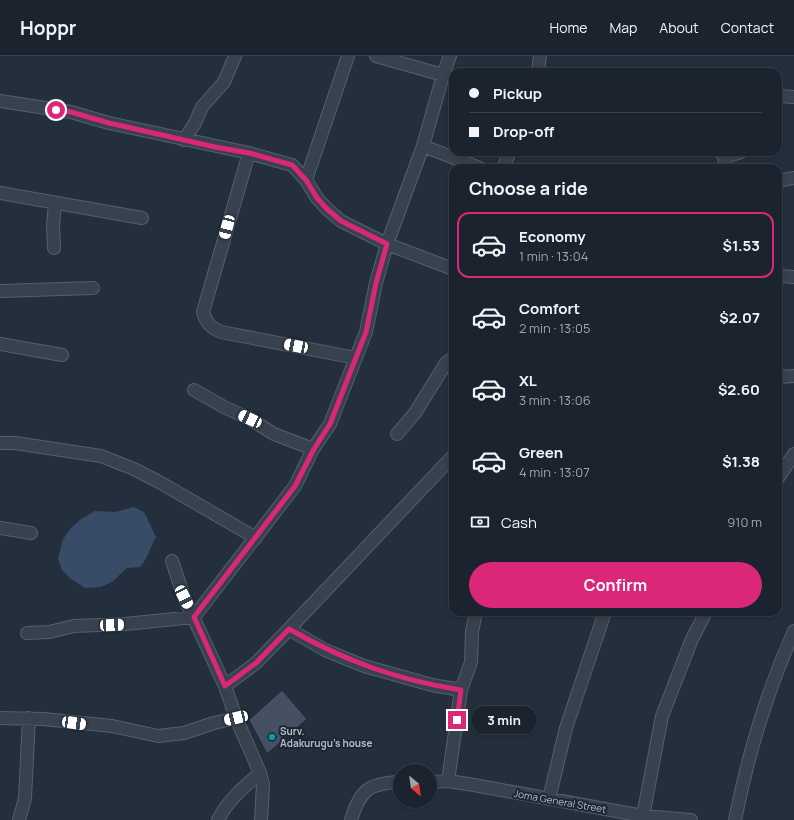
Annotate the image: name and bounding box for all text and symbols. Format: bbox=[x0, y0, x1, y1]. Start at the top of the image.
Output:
text: Hoppr bbox=[20, 15, 76, 41]
text: Home bbox=[550, 18, 587, 37]
text: Map bbox=[609, 18, 637, 37]
text: About bbox=[659, 18, 699, 37]
text: Contact bbox=[721, 18, 774, 37]
text: Pickup bbox=[493, 83, 542, 104]
route start bbox=[47, 101, 65, 119]
text: Drop-off bbox=[493, 121, 554, 142]
text: Choose a ride bbox=[469, 176, 588, 200]
car bbox=[218, 214, 236, 240]
text: Economy bbox=[519, 226, 586, 247]
icon: car bbox=[471, 227, 507, 263]
text: $1.53 bbox=[723, 235, 760, 256]
text: 1 min · 13:04 bbox=[519, 247, 588, 265]
text: Comfort bbox=[519, 298, 580, 319]
icon: car bbox=[471, 299, 507, 335]
text: $2.07 bbox=[719, 307, 760, 328]
text: 2 min · 13:05 bbox=[519, 319, 591, 337]
car bbox=[283, 338, 309, 354]
text: XL bbox=[519, 370, 537, 391]
icon: car bbox=[471, 371, 507, 407]
text: $2.60 bbox=[718, 379, 760, 400]
text: 3 min · 13:06 bbox=[519, 391, 591, 409]
car bbox=[237, 408, 263, 430]
text: Green bbox=[519, 442, 563, 463]
icon: car bbox=[471, 443, 507, 479]
text: $1.38 bbox=[722, 451, 760, 472]
text: 4 min · 13:07 bbox=[519, 463, 590, 481]
icon: cash bbox=[469, 511, 491, 533]
text: Cash bbox=[501, 512, 537, 533]
text: 910 m bbox=[727, 513, 762, 531]
button: Confirm bbox=[469, 562, 762, 608]
car bbox=[173, 584, 195, 610]
car bbox=[100, 619, 124, 631]
callout: 3 min bbox=[471, 706, 537, 734]
car bbox=[223, 709, 249, 727]
route end bbox=[448, 711, 466, 729]
text: 3 min bbox=[487, 711, 521, 729]
car bbox=[61, 715, 87, 731]
place label: Surv. Adakurugu's house bbox=[280, 724, 373, 750]
marker: Surv. Adakurugu's house bbox=[267, 732, 277, 742]
north arrow bbox=[393, 764, 437, 808]
map controls bbox=[393, 764, 437, 808]
street label: Joma General Street bbox=[513, 786, 607, 816]

